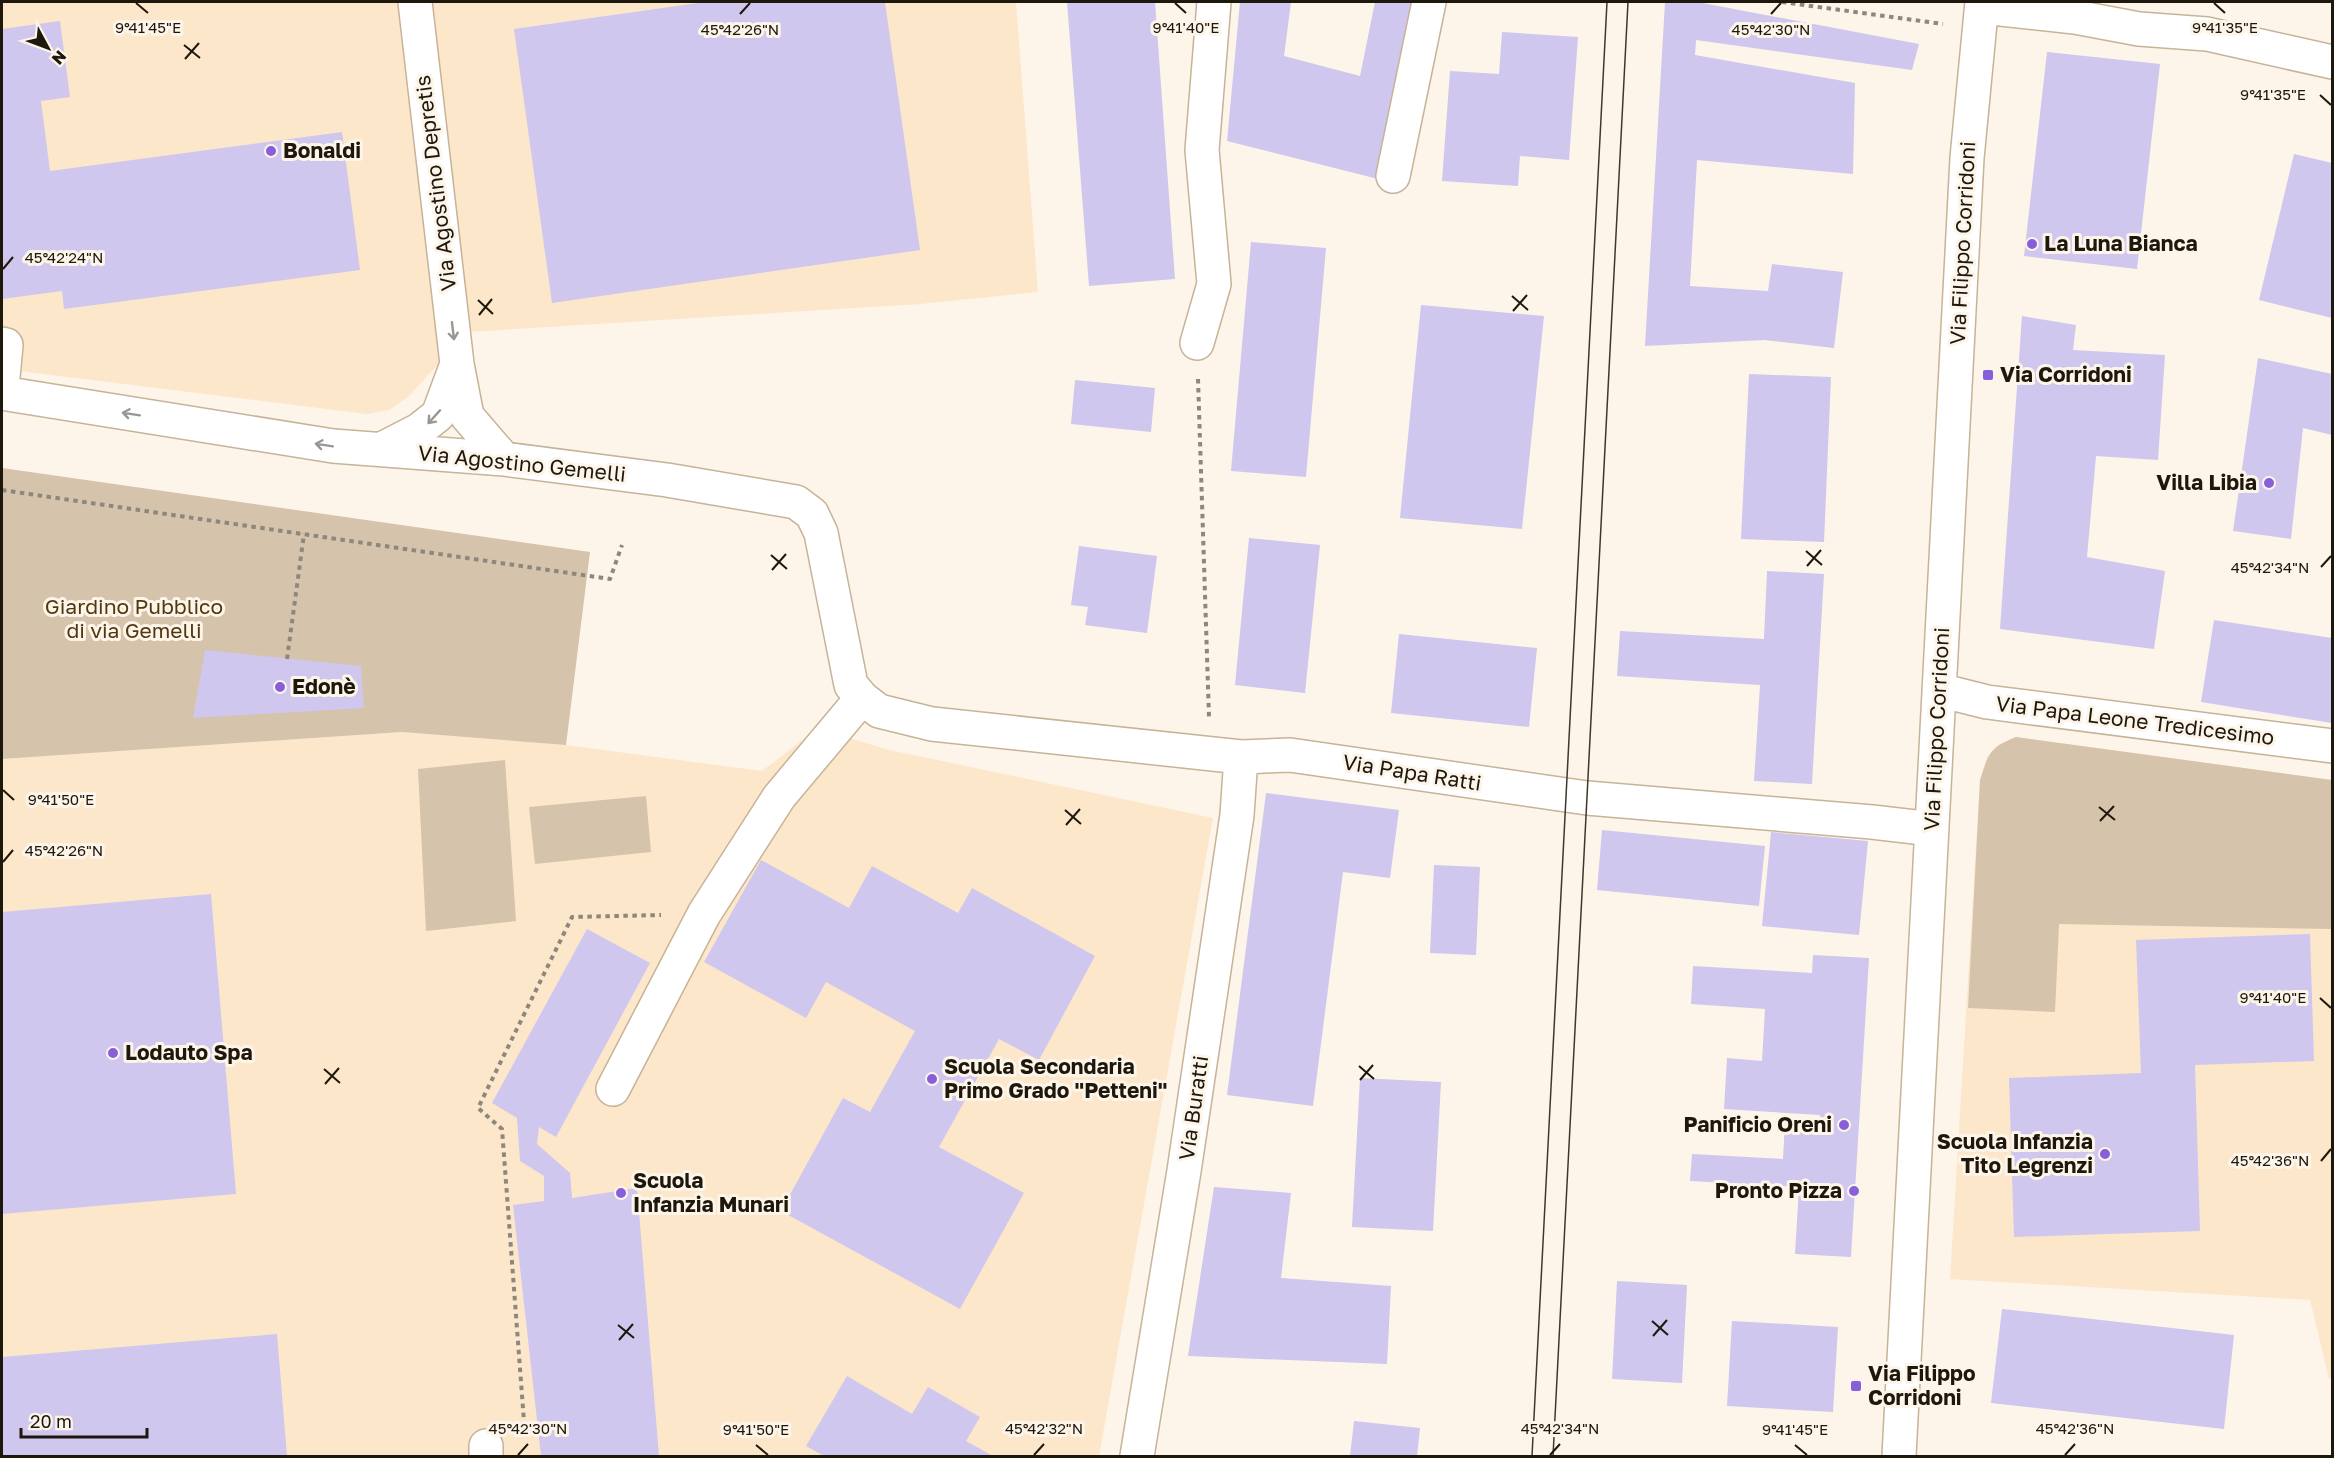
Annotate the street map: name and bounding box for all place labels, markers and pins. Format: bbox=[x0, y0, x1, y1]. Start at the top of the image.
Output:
place label: Bonaldi bbox=[283, 137, 361, 163]
marker: Bonaldi bbox=[264, 144, 278, 158]
place label: La Luna Bianca bbox=[2044, 230, 2198, 256]
marker: La Luna Bianca bbox=[2025, 237, 2039, 251]
place label: Via Corridoni bbox=[2000, 361, 2132, 387]
marker: Via Corridoni bbox=[1981, 368, 1995, 382]
place label: Villa Libia bbox=[2156, 469, 2257, 495]
marker: Villa Libia bbox=[2262, 476, 2276, 490]
place label: Edonè bbox=[292, 673, 356, 699]
marker: Edonè bbox=[273, 680, 287, 694]
place label: Lodauto Spa bbox=[125, 1039, 253, 1065]
marker: Lodauto Spa bbox=[106, 1046, 120, 1060]
place label: Scuola Secondaria Primo Grado "Petteni" bbox=[944, 1053, 1167, 1103]
marker: Scuola Secondaria Primo Grado "Petteni" bbox=[925, 1072, 939, 1086]
place label: Panificio Oreni bbox=[1684, 1111, 1832, 1137]
marker: Panificio Oreni bbox=[1837, 1118, 1851, 1132]
place label: Scuola Infanzia Tito Legrenzi bbox=[1937, 1128, 2093, 1178]
marker: Scuola Infanzia Tito Legrenzi bbox=[2098, 1147, 2112, 1161]
place label: Scuola Infanzia Munari bbox=[633, 1167, 789, 1217]
place label: Pronto Pizza bbox=[1715, 1177, 1842, 1203]
marker: Pronto Pizza bbox=[1847, 1184, 1861, 1198]
marker: Scuola Infanzia Munari bbox=[614, 1186, 628, 1200]
place label: Via Filippo Corridoni bbox=[1868, 1360, 1976, 1410]
marker: Via Filippo Corridoni bbox=[1849, 1379, 1863, 1393]

